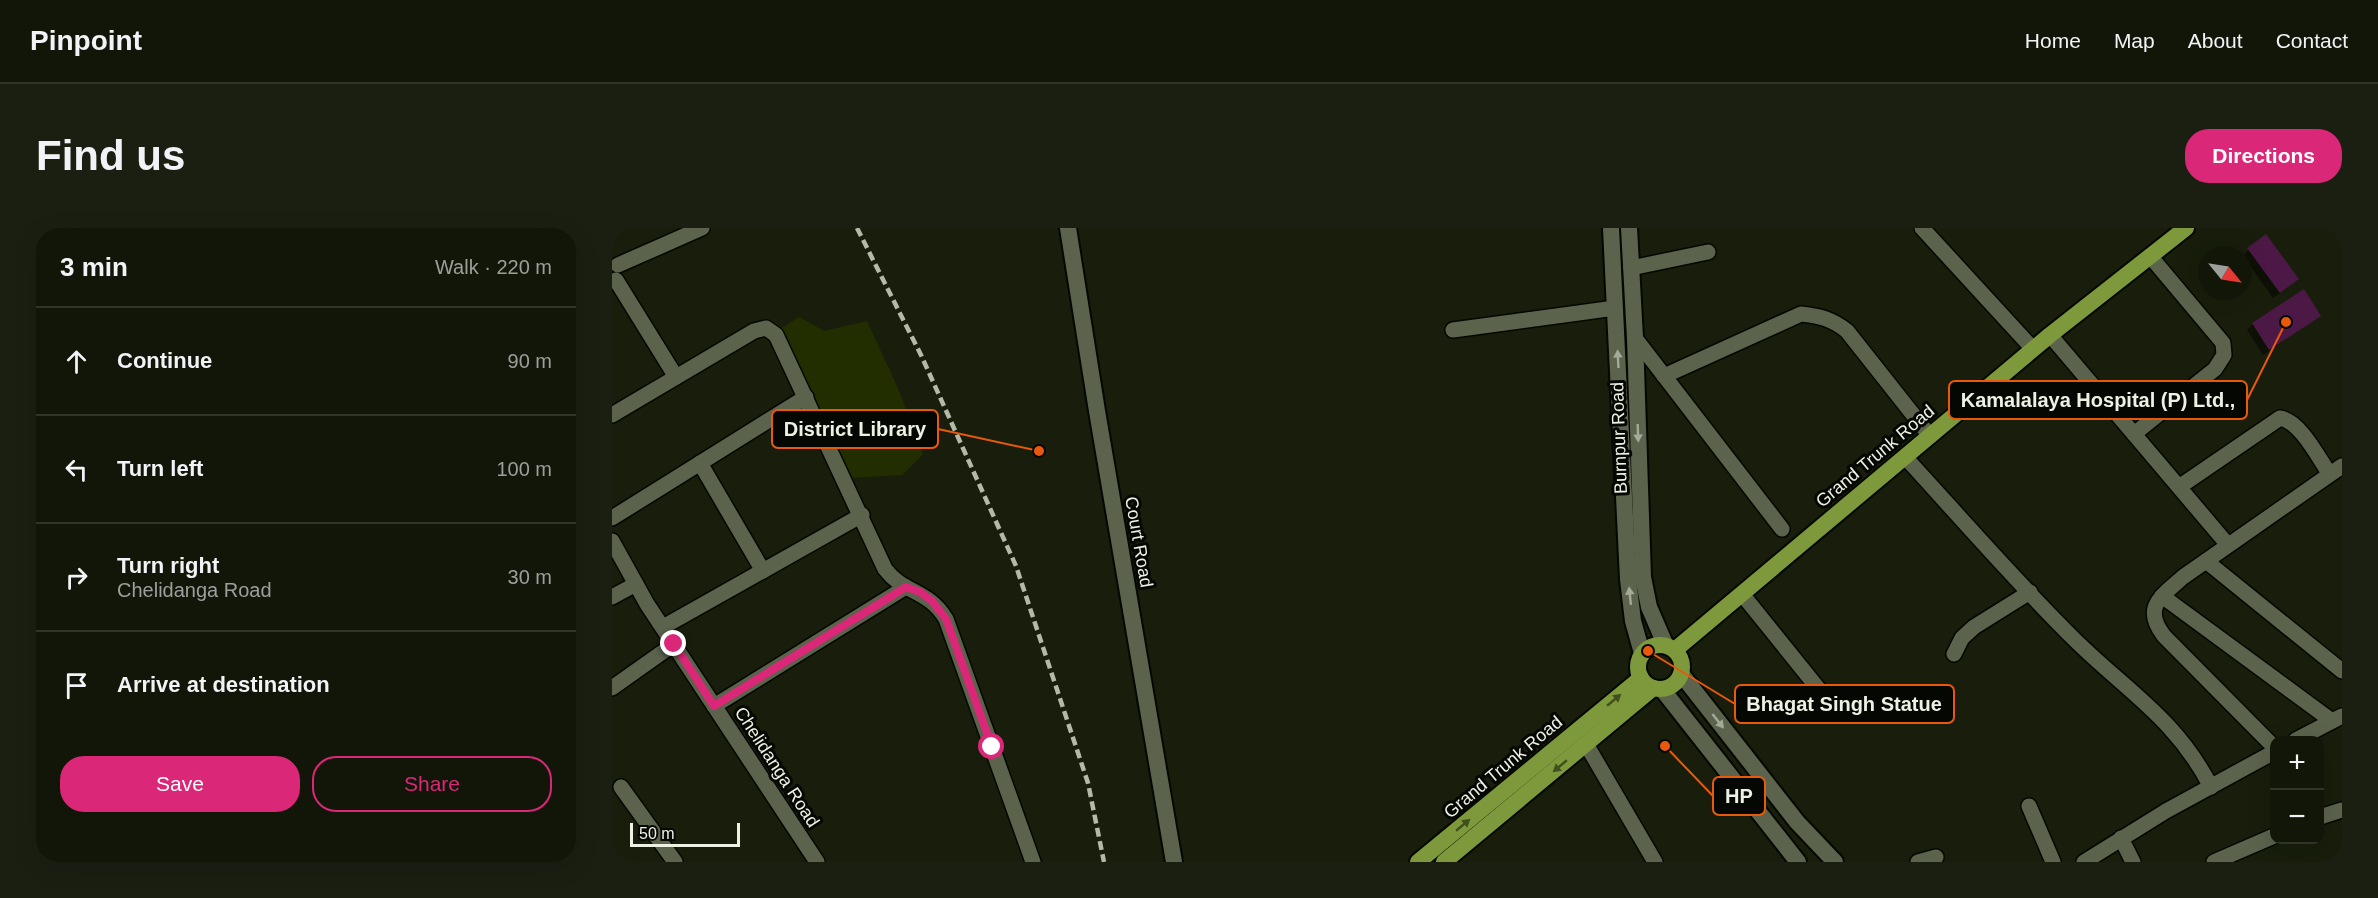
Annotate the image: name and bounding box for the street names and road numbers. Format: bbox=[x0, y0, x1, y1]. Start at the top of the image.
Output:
street label: Burnpur Road bbox=[1607, 382, 1631, 494]
street label: Grand Trunk Road bbox=[1812, 401, 1938, 511]
street label: Court Road bbox=[1121, 495, 1157, 589]
street label: Chelidanga Road bbox=[731, 703, 823, 831]
street label: Grand Trunk Road bbox=[1440, 712, 1566, 822]

